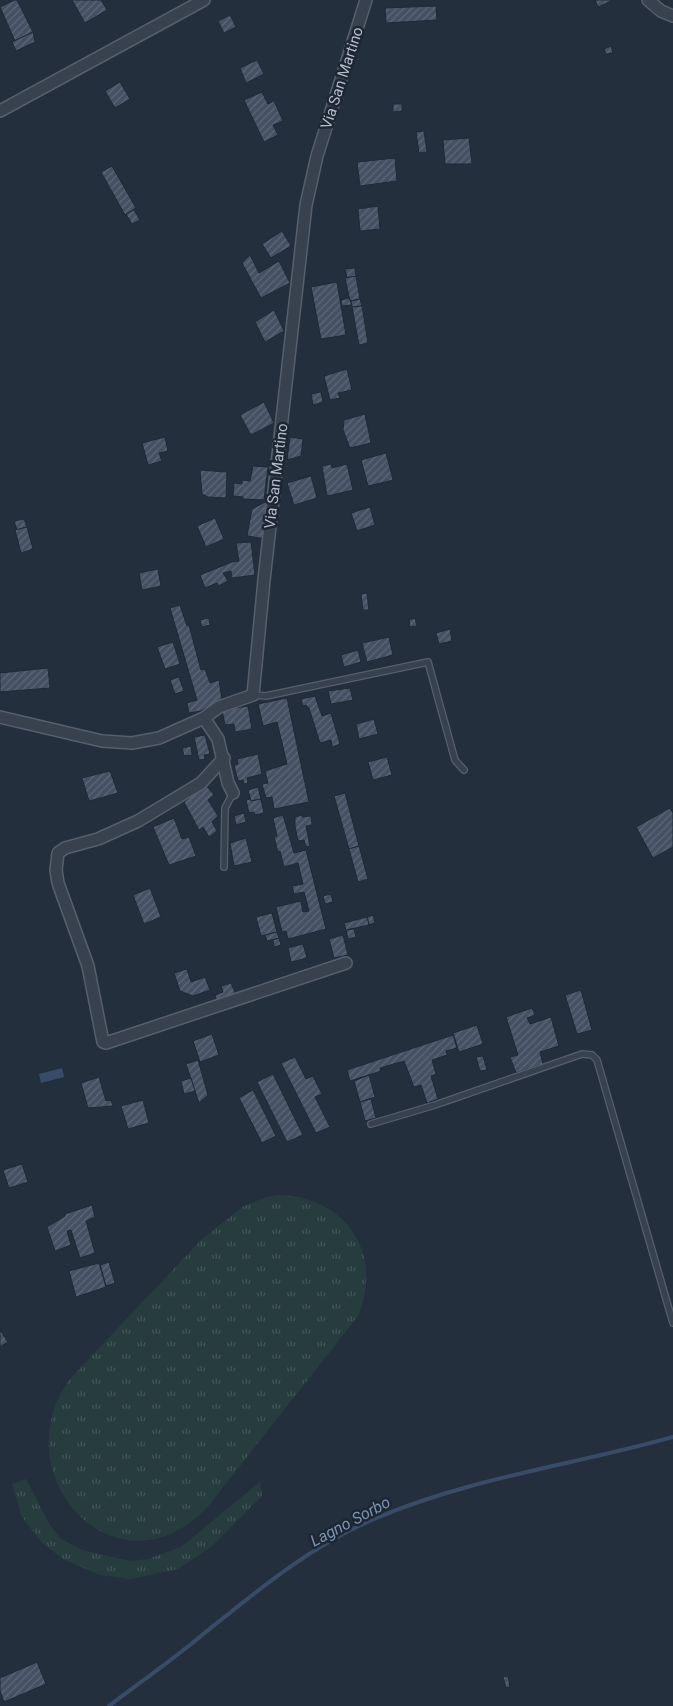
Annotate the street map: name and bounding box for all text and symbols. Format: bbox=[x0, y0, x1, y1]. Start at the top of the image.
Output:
street label: Via San Martino bbox=[317, 25, 367, 131]
street label: Via San Martino bbox=[261, 422, 291, 530]
water label: Lagno Sorbo bbox=[307, 1492, 394, 1550]

